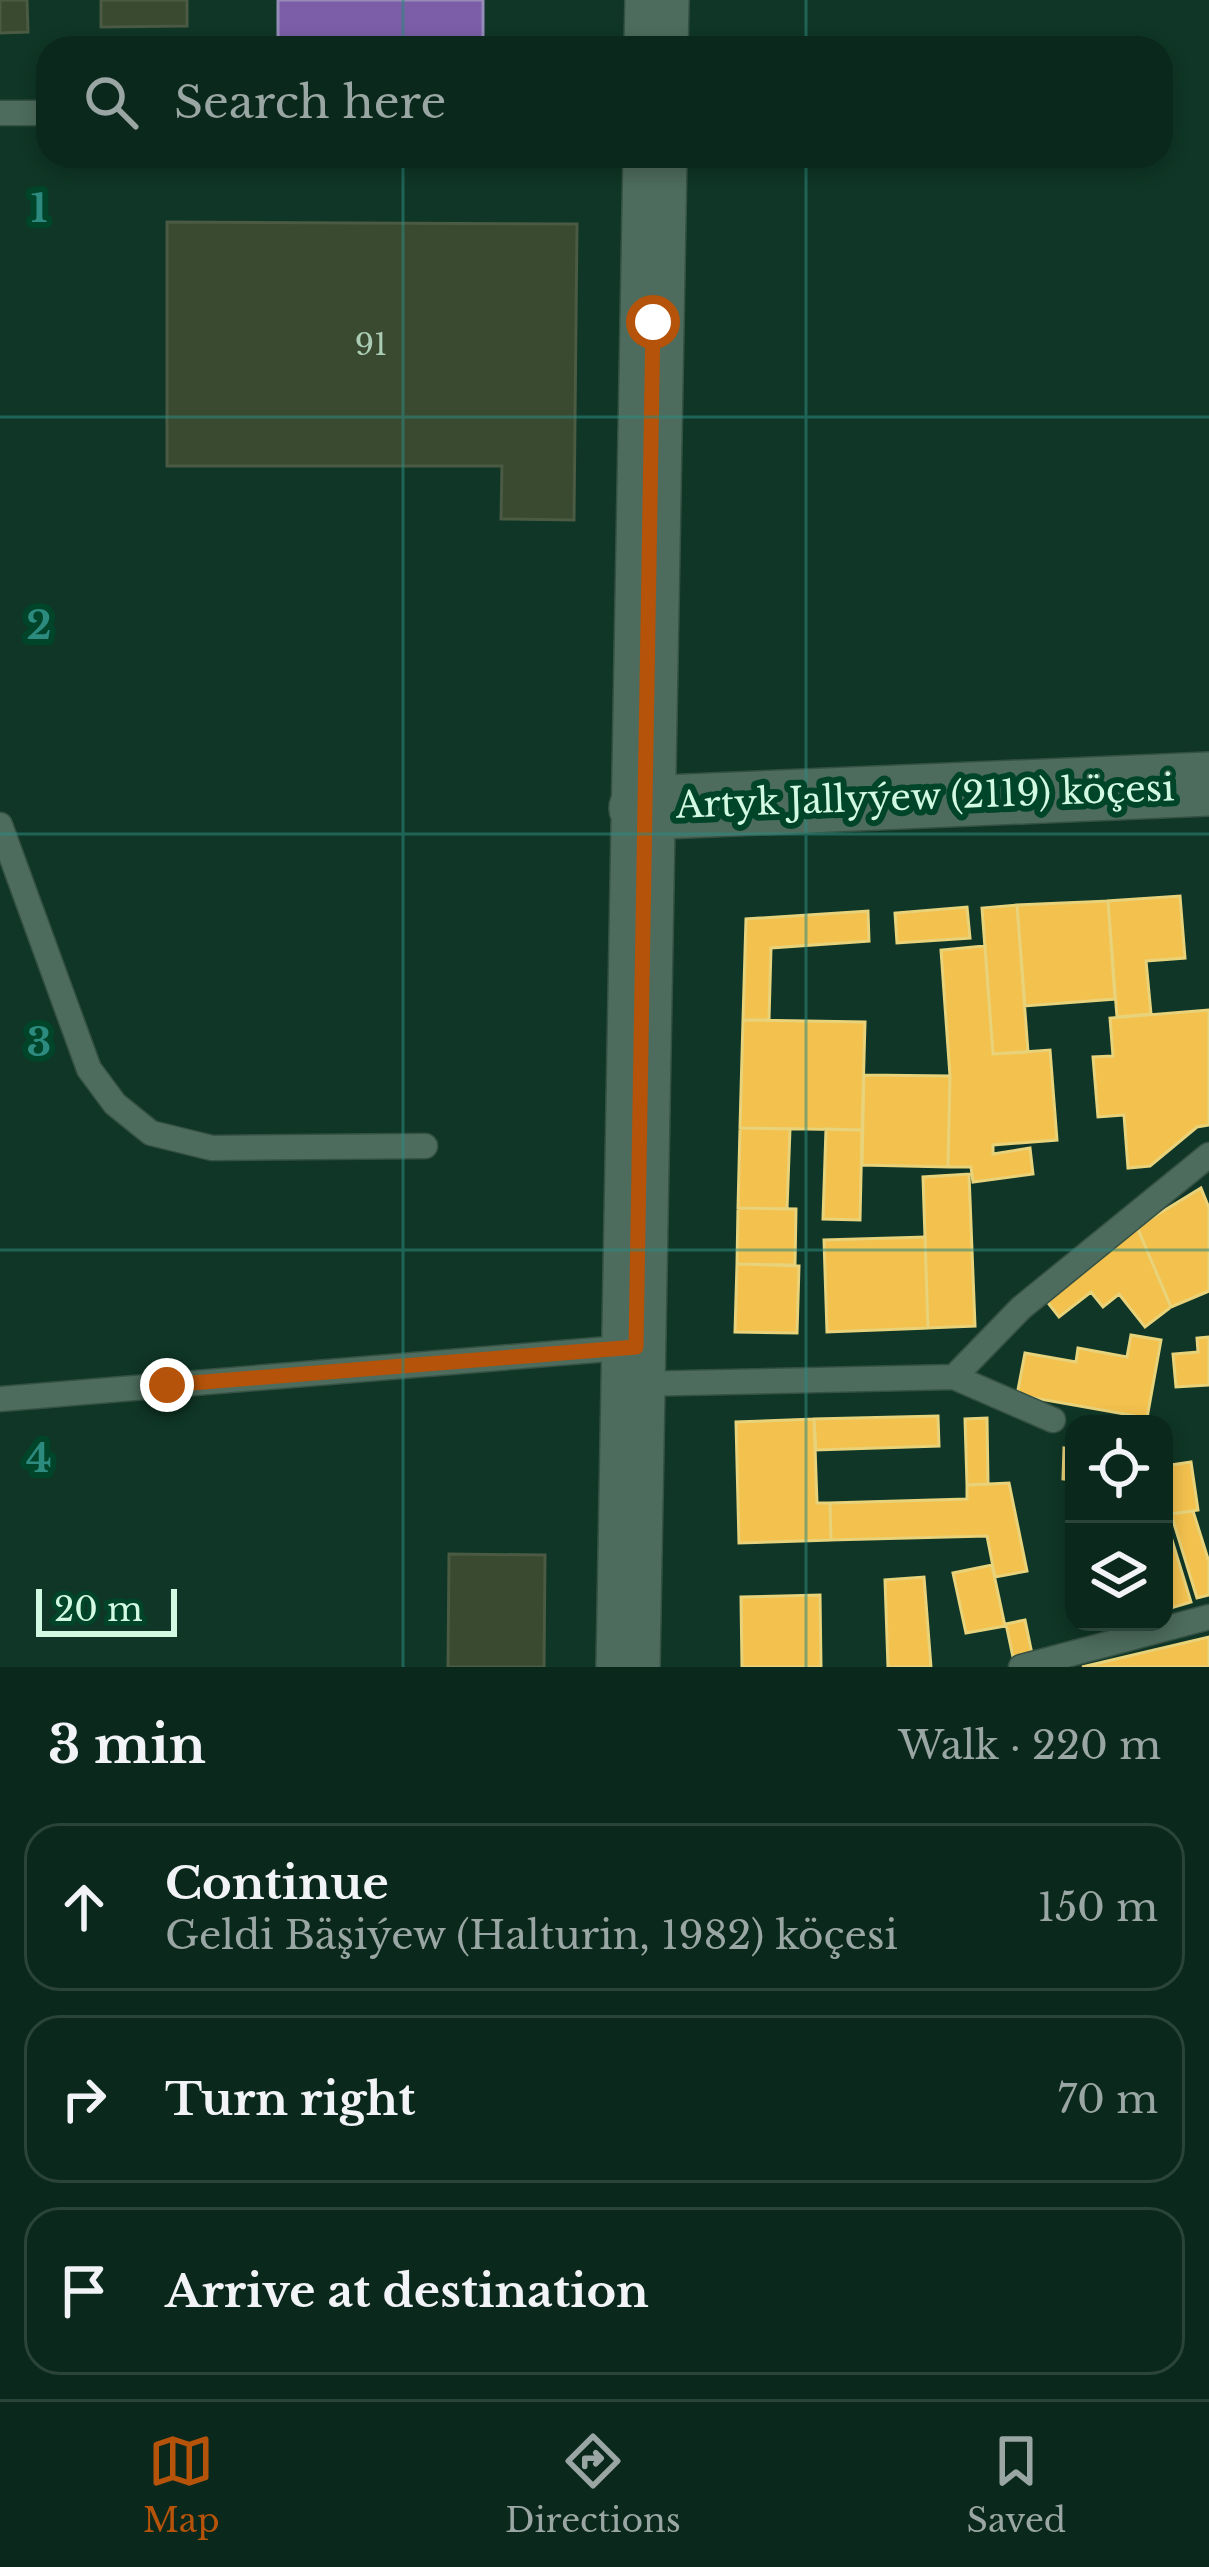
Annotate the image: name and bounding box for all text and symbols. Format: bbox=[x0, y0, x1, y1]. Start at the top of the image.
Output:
search box bbox=[36, 36, 1173, 168]
icon: search bbox=[78, 69, 144, 135]
text: Search here bbox=[174, 74, 446, 130]
text: 1 bbox=[30, 184, 48, 233]
route start bbox=[626, 295, 680, 349]
house number: 91 bbox=[355, 326, 387, 363]
text: 2 bbox=[26, 601, 52, 650]
street label: Artyk Jallyýew (2119) köçesi bbox=[674, 765, 1175, 828]
text: 3 bbox=[27, 1018, 51, 1067]
route end bbox=[140, 1358, 194, 1412]
map controls bbox=[1065, 1415, 1173, 1631]
button: locate bbox=[1065, 1415, 1173, 1523]
text: 4 bbox=[26, 1434, 52, 1483]
button: layers bbox=[1065, 1523, 1173, 1631]
scale bar bbox=[36, 1583, 177, 1636]
text: 20 m bbox=[54, 1589, 143, 1630]
text: 3 min bbox=[48, 1714, 206, 1777]
text: Walk · 220 m bbox=[898, 1721, 1161, 1770]
text: Continue bbox=[165, 1855, 389, 1911]
icon: ahead bbox=[51, 1874, 117, 1940]
text: 150 m bbox=[1038, 1883, 1158, 1932]
text: Geldi Bäşiýew (Halturin, 1982) köçesi bbox=[165, 1911, 898, 1960]
icon: right bbox=[51, 2066, 117, 2132]
text: Turn right bbox=[165, 2071, 415, 2127]
text: 70 m bbox=[1058, 2075, 1158, 2124]
icon: arrive bbox=[51, 2258, 117, 2324]
text: Arrive at destination bbox=[165, 2263, 649, 2319]
tab: Map bbox=[143, 2428, 220, 2541]
tab: Directions bbox=[505, 2428, 681, 2541]
tab: Saved bbox=[967, 2428, 1066, 2541]

